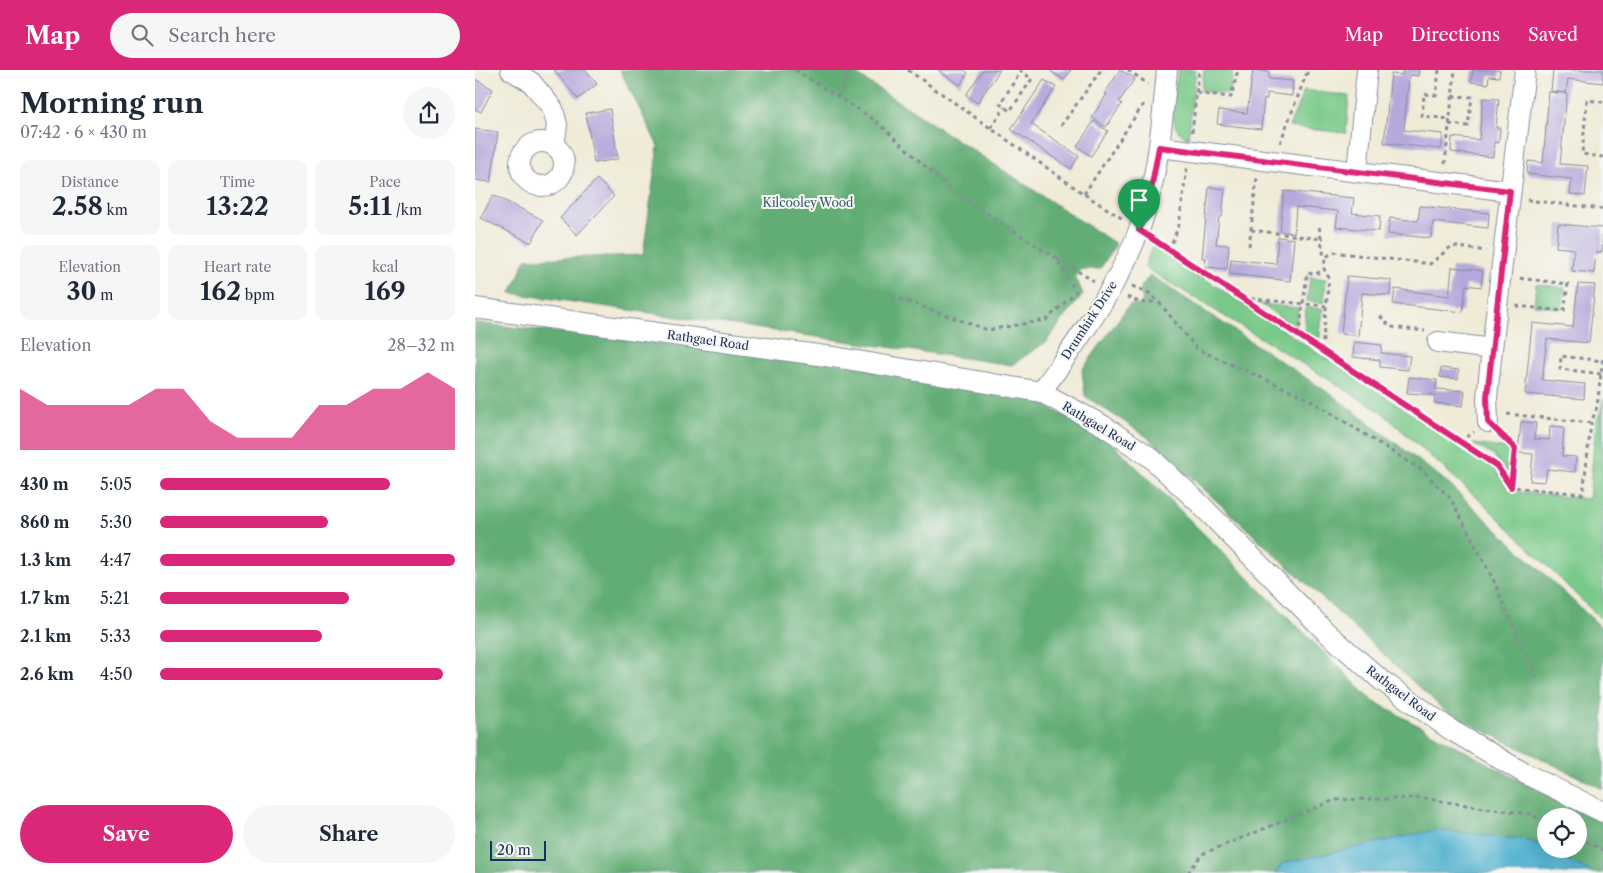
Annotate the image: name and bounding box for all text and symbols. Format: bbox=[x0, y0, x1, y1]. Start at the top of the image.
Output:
search box bbox=[110, 13, 460, 58]
text: Map bbox=[25, 21, 80, 50]
icon: search bbox=[128, 21, 156, 49]
text: Search here bbox=[168, 24, 276, 47]
text: Map bbox=[1344, 24, 1383, 46]
text: Directions bbox=[1411, 24, 1500, 46]
text: Saved bbox=[1528, 24, 1578, 46]
text: Morning run bbox=[20, 86, 204, 120]
button: share bbox=[403, 87, 455, 139]
text: 07:42 · 6 × 430 m bbox=[20, 122, 147, 142]
text: Distance bbox=[61, 173, 119, 191]
text: Time bbox=[220, 173, 255, 191]
text: Pace bbox=[369, 173, 401, 191]
pin bbox=[1118, 179, 1160, 230]
icon: arrive bbox=[1125, 186, 1153, 214]
text: 2.58 bbox=[52, 191, 103, 222]
text: 13:22 bbox=[206, 191, 269, 222]
text: 5:11 bbox=[348, 191, 392, 222]
park label: Kilcooley Wood bbox=[763, 195, 854, 210]
text: km bbox=[103, 201, 128, 219]
text: /km bbox=[392, 201, 422, 219]
text: Elevation bbox=[59, 258, 121, 276]
text: Heart rate bbox=[204, 258, 271, 276]
text: kcal bbox=[372, 258, 398, 276]
text: 30 bbox=[66, 276, 96, 307]
text: 162 bbox=[200, 276, 241, 307]
text: 169 bbox=[365, 276, 406, 307]
street label: Drumhirk Drive bbox=[1058, 278, 1120, 362]
text: m bbox=[96, 286, 113, 304]
text: bpm bbox=[241, 286, 275, 304]
street label: Rathgael Road bbox=[666, 327, 751, 353]
text: Elevation bbox=[20, 335, 91, 355]
text: 28–32 m bbox=[387, 335, 455, 355]
street label: Rathgael Road bbox=[1060, 398, 1139, 454]
text: 430 m bbox=[20, 474, 69, 494]
text: 5:05 bbox=[100, 474, 132, 494]
text: 860 m bbox=[20, 512, 70, 532]
text: 5:30 bbox=[100, 512, 132, 532]
text: 1.3 km bbox=[20, 550, 71, 570]
text: 4:47 bbox=[100, 550, 131, 570]
text: 1.7 km bbox=[20, 588, 70, 608]
text: 5:21 bbox=[100, 588, 129, 608]
text: 2.1 km bbox=[20, 626, 72, 646]
text: 5:33 bbox=[100, 626, 131, 646]
street label: Rathgael Road bbox=[1363, 662, 1439, 724]
text: 2.6 km bbox=[20, 664, 74, 684]
text: 4:50 bbox=[100, 664, 133, 684]
button: Save bbox=[20, 805, 233, 863]
button: Share bbox=[243, 805, 455, 863]
map controls bbox=[1537, 808, 1587, 858]
button: locate bbox=[1537, 808, 1587, 858]
scale bar bbox=[490, 838, 546, 861]
text: 20 m bbox=[497, 841, 531, 859]

